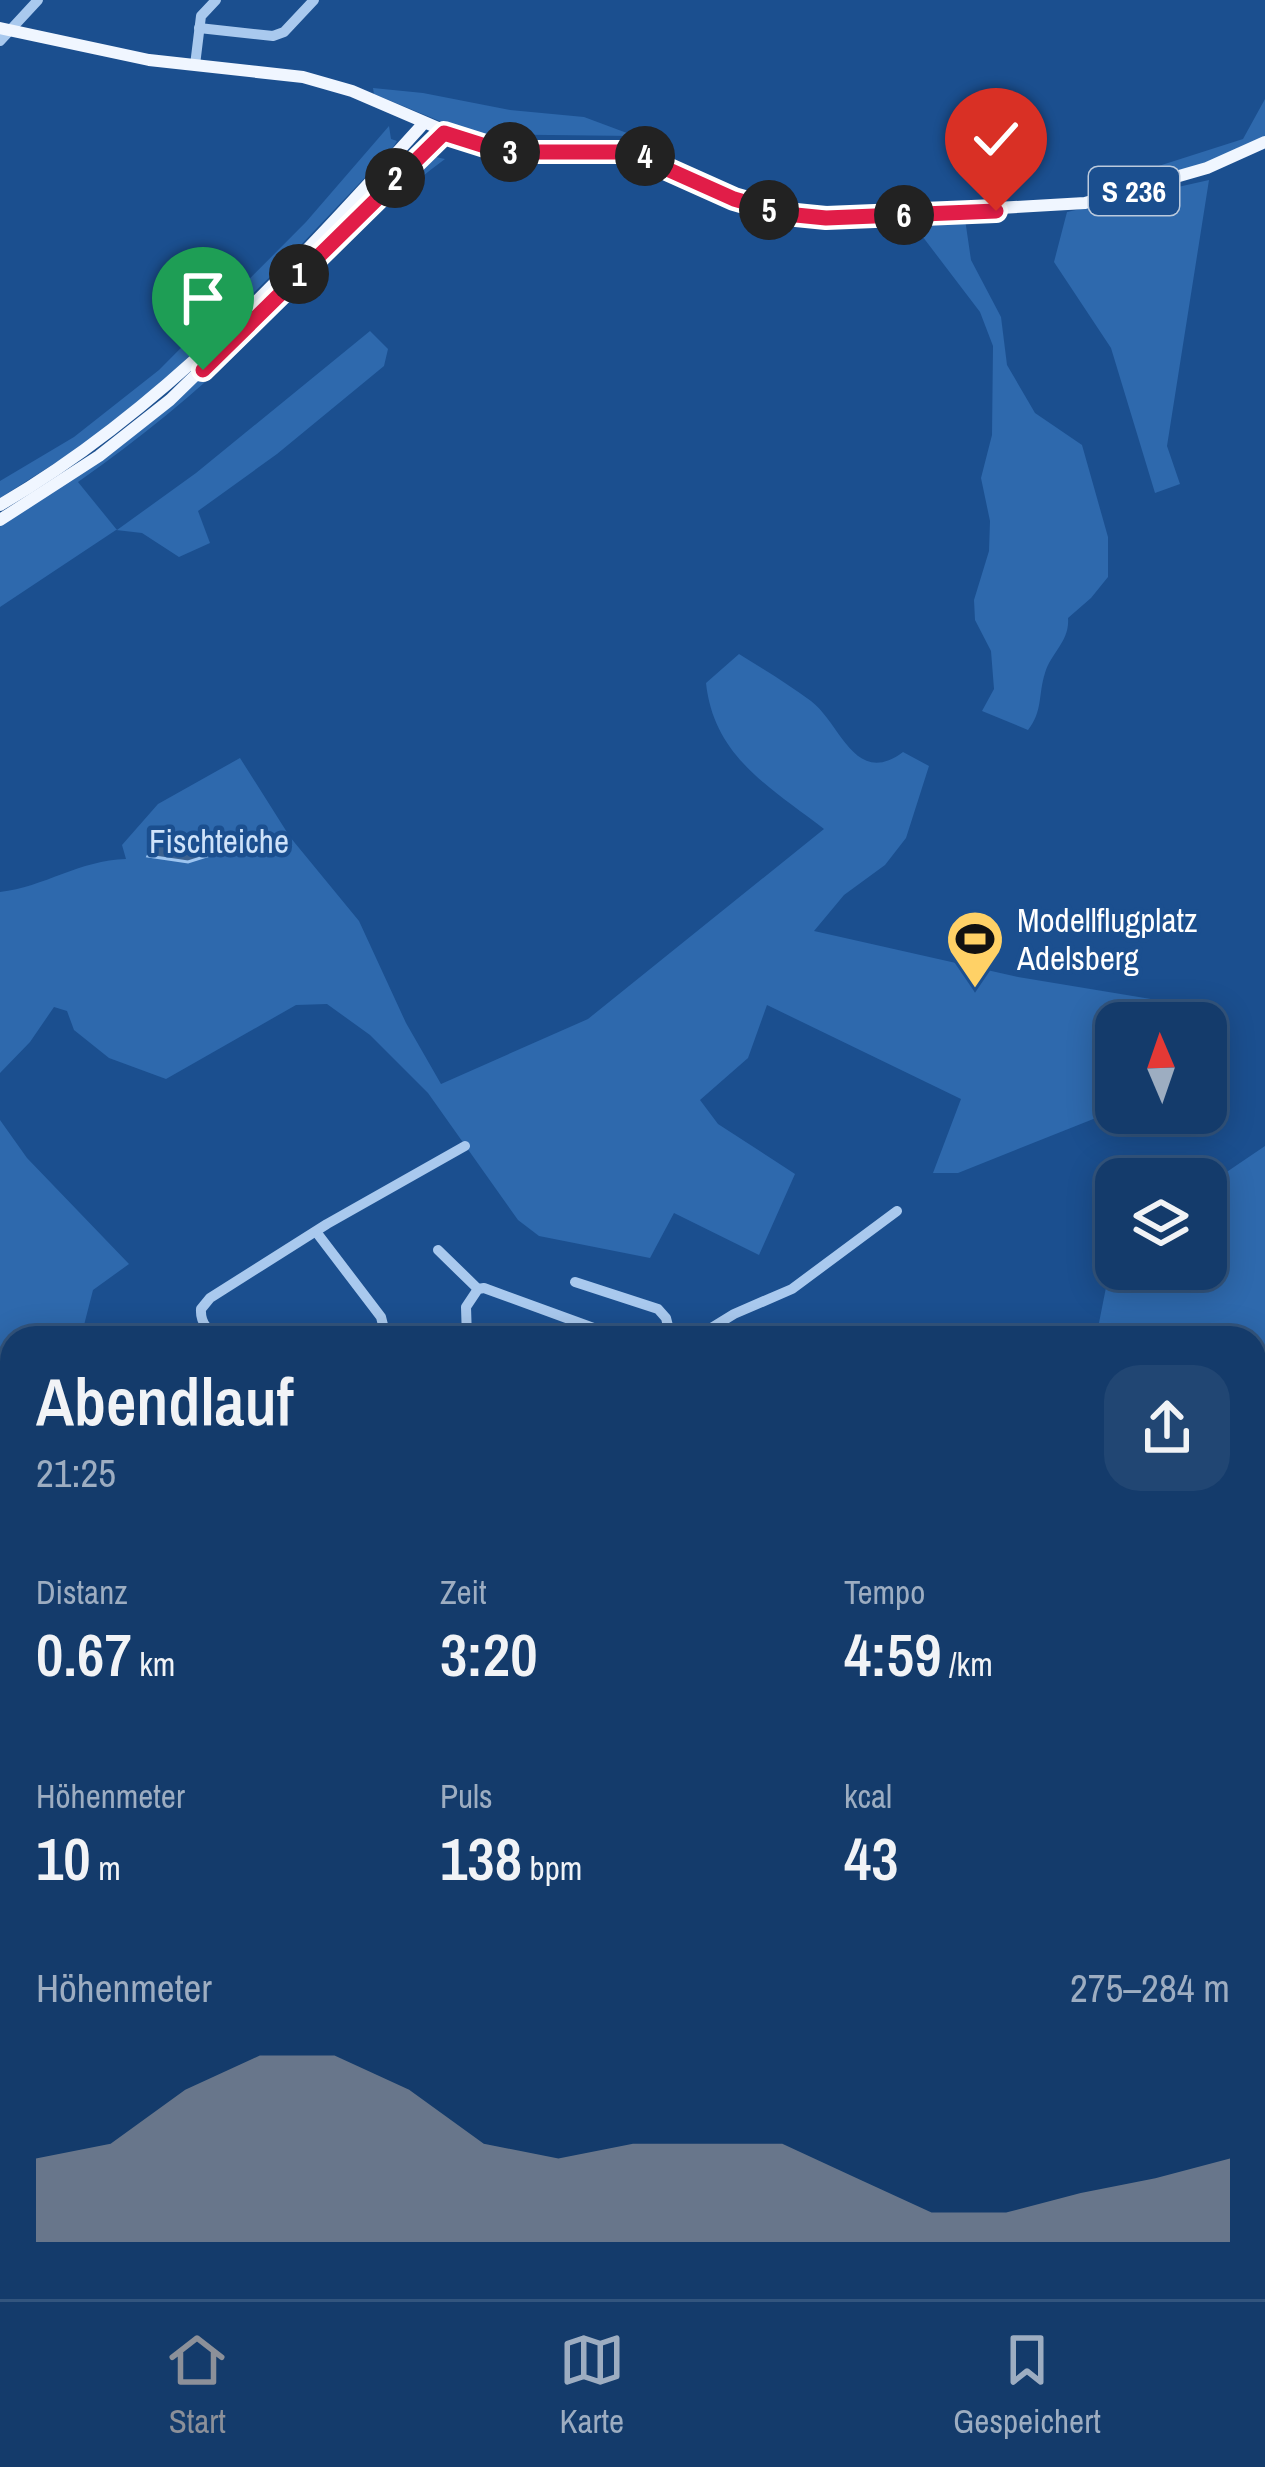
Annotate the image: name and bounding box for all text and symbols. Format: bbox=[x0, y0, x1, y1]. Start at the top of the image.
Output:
pin bbox=[945, 88, 1047, 211]
icon: check bbox=[963, 106, 1029, 172]
pin: 3 bbox=[480, 122, 540, 182]
pin: 4 bbox=[615, 126, 675, 186]
text: 3 bbox=[502, 130, 518, 174]
text: 4 bbox=[637, 134, 653, 178]
pin: 2 bbox=[365, 148, 425, 208]
text: 2 bbox=[387, 156, 403, 200]
road number: S 236 bbox=[1089, 167, 1179, 215]
pin: 5 bbox=[739, 180, 799, 240]
pin: 6 bbox=[874, 185, 934, 245]
text: 5 bbox=[761, 188, 777, 232]
text: 6 bbox=[896, 193, 912, 237]
pin: 1 bbox=[269, 244, 329, 304]
pin bbox=[152, 247, 254, 370]
text: 1 bbox=[291, 252, 307, 296]
icon: arrive bbox=[170, 265, 236, 331]
park label: Fischteiche bbox=[149, 819, 289, 863]
place label: Modellflugplatz Adelsberg bbox=[1016, 898, 1197, 980]
sports icon: Modellflugplatz Adelsberg bbox=[944, 908, 1006, 990]
north arrow bbox=[1095, 1002, 1227, 1134]
map controls bbox=[1095, 1002, 1227, 1290]
button: layers bbox=[1095, 1158, 1227, 1290]
text: Abendlauf bbox=[36, 1357, 294, 1446]
button: share bbox=[1104, 1365, 1230, 1491]
text: 21:25 bbox=[36, 1447, 116, 1499]
text: Distanz bbox=[36, 1570, 128, 1614]
text: Zeit bbox=[440, 1570, 487, 1614]
text: Tempo bbox=[844, 1570, 925, 1614]
text: 0.67 bbox=[36, 1614, 132, 1695]
text: 3:20 bbox=[440, 1614, 538, 1695]
text: 4:59 bbox=[844, 1614, 942, 1695]
text: km bbox=[132, 1642, 175, 1686]
text: /km bbox=[942, 1642, 993, 1686]
text: Höhenmeter bbox=[36, 1774, 185, 1818]
text: Puls bbox=[440, 1774, 493, 1818]
text: kcal bbox=[844, 1774, 892, 1818]
text: 10 bbox=[36, 1818, 91, 1899]
text: 138 bbox=[440, 1818, 522, 1899]
text: 43 bbox=[844, 1818, 899, 1899]
text: m bbox=[91, 1846, 121, 1890]
text: bpm bbox=[522, 1846, 582, 1890]
text: Höhenmeter bbox=[36, 1962, 212, 2014]
text: 275–284 m bbox=[1070, 1962, 1230, 2014]
tab: Start bbox=[164, 2327, 230, 2443]
tab: Karte bbox=[559, 2327, 625, 2443]
tab: Gespeichert bbox=[953, 2327, 1101, 2443]

